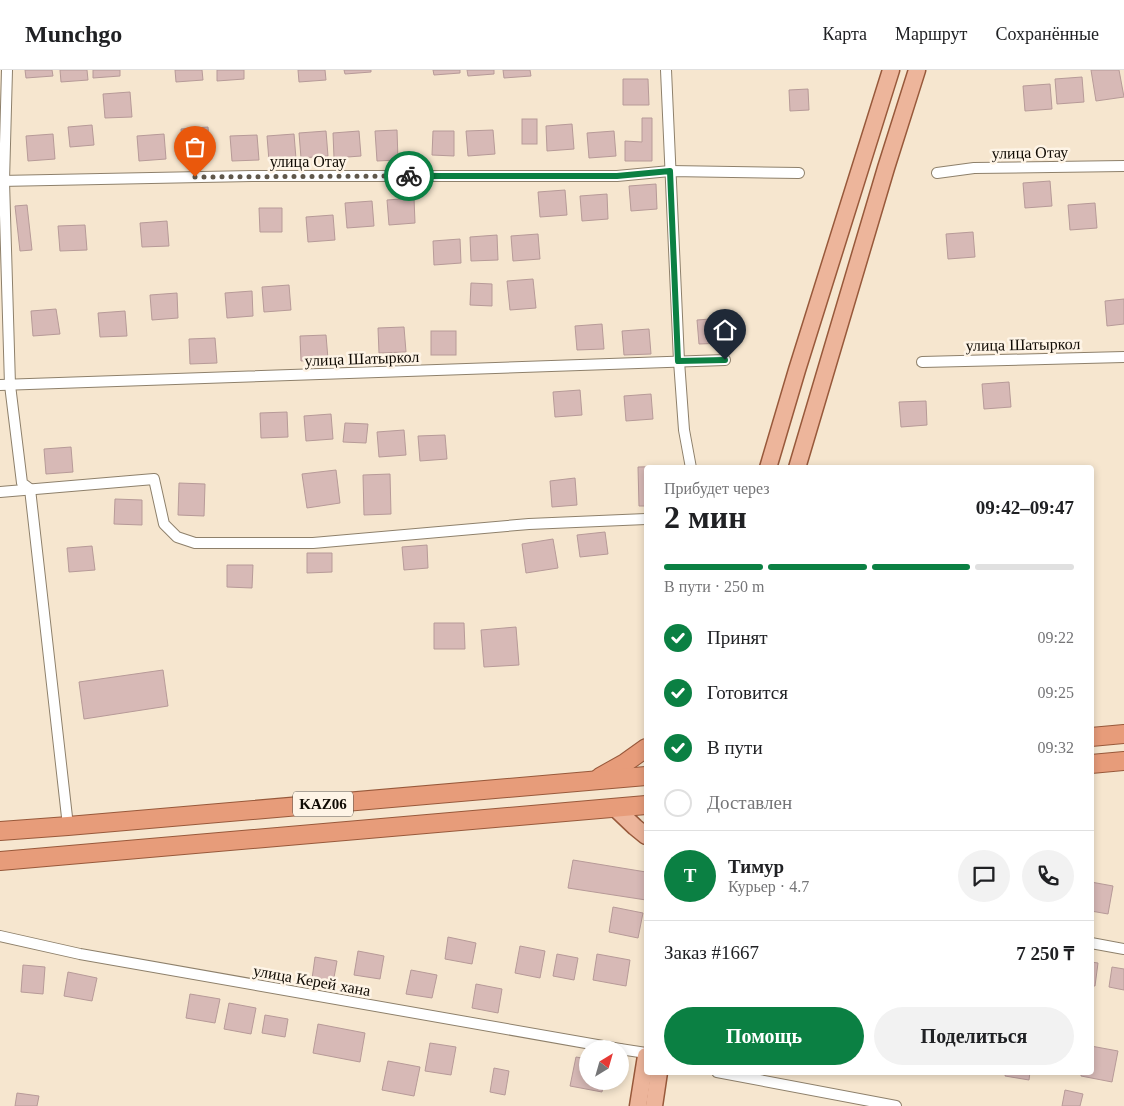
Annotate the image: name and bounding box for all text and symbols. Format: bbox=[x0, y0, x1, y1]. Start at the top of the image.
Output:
text: Munchgo bbox=[25, 21, 122, 47]
text: Карта bbox=[822, 24, 867, 44]
text: Маршрут bbox=[895, 24, 967, 44]
text: Сохранённые bbox=[995, 24, 1099, 44]
pin bbox=[174, 126, 216, 177]
icon: bag bbox=[181, 133, 209, 161]
street label: улица Отау bbox=[992, 143, 1068, 163]
courier bbox=[384, 151, 434, 201]
street label: улица Отау bbox=[270, 153, 346, 171]
icon: bike bbox=[395, 162, 423, 190]
pin bbox=[704, 309, 746, 360]
icon: home bbox=[711, 316, 739, 344]
street label: улица Шатыркол bbox=[965, 335, 1081, 355]
street label: улица Шатыркол bbox=[304, 348, 420, 370]
text: Прибудет через bbox=[664, 480, 770, 497]
text: 09:42–09:47 bbox=[976, 497, 1074, 518]
text: 2 мин bbox=[664, 499, 747, 535]
text: В пути · 250 m bbox=[664, 578, 765, 595]
icon: check bbox=[664, 624, 692, 652]
text: Принят bbox=[707, 627, 768, 648]
text: 09:22 bbox=[1038, 629, 1074, 646]
icon: check bbox=[664, 679, 692, 707]
text: Готовится bbox=[707, 682, 788, 703]
text: 09:25 bbox=[1038, 684, 1074, 701]
icon: check bbox=[664, 734, 692, 762]
text: В пути bbox=[707, 737, 763, 758]
text: 09:32 bbox=[1038, 739, 1074, 756]
road number: KАZ06 bbox=[293, 792, 353, 816]
text: Доставлен bbox=[707, 792, 792, 813]
button: chat bbox=[958, 850, 1010, 902]
button: phone bbox=[1022, 850, 1074, 902]
text: Тимур bbox=[728, 856, 784, 877]
text: Т bbox=[684, 865, 696, 886]
text: Курьер · 4.7 bbox=[728, 878, 809, 895]
text: Заказ #1667 bbox=[664, 942, 759, 963]
text: 7 250 ₸ bbox=[1016, 943, 1074, 964]
street label: улица Керей хана bbox=[252, 962, 372, 1000]
button: Помощь bbox=[664, 1007, 864, 1065]
button: Поделиться bbox=[874, 1007, 1074, 1065]
north arrow bbox=[579, 1040, 629, 1090]
map controls bbox=[579, 1040, 629, 1090]

